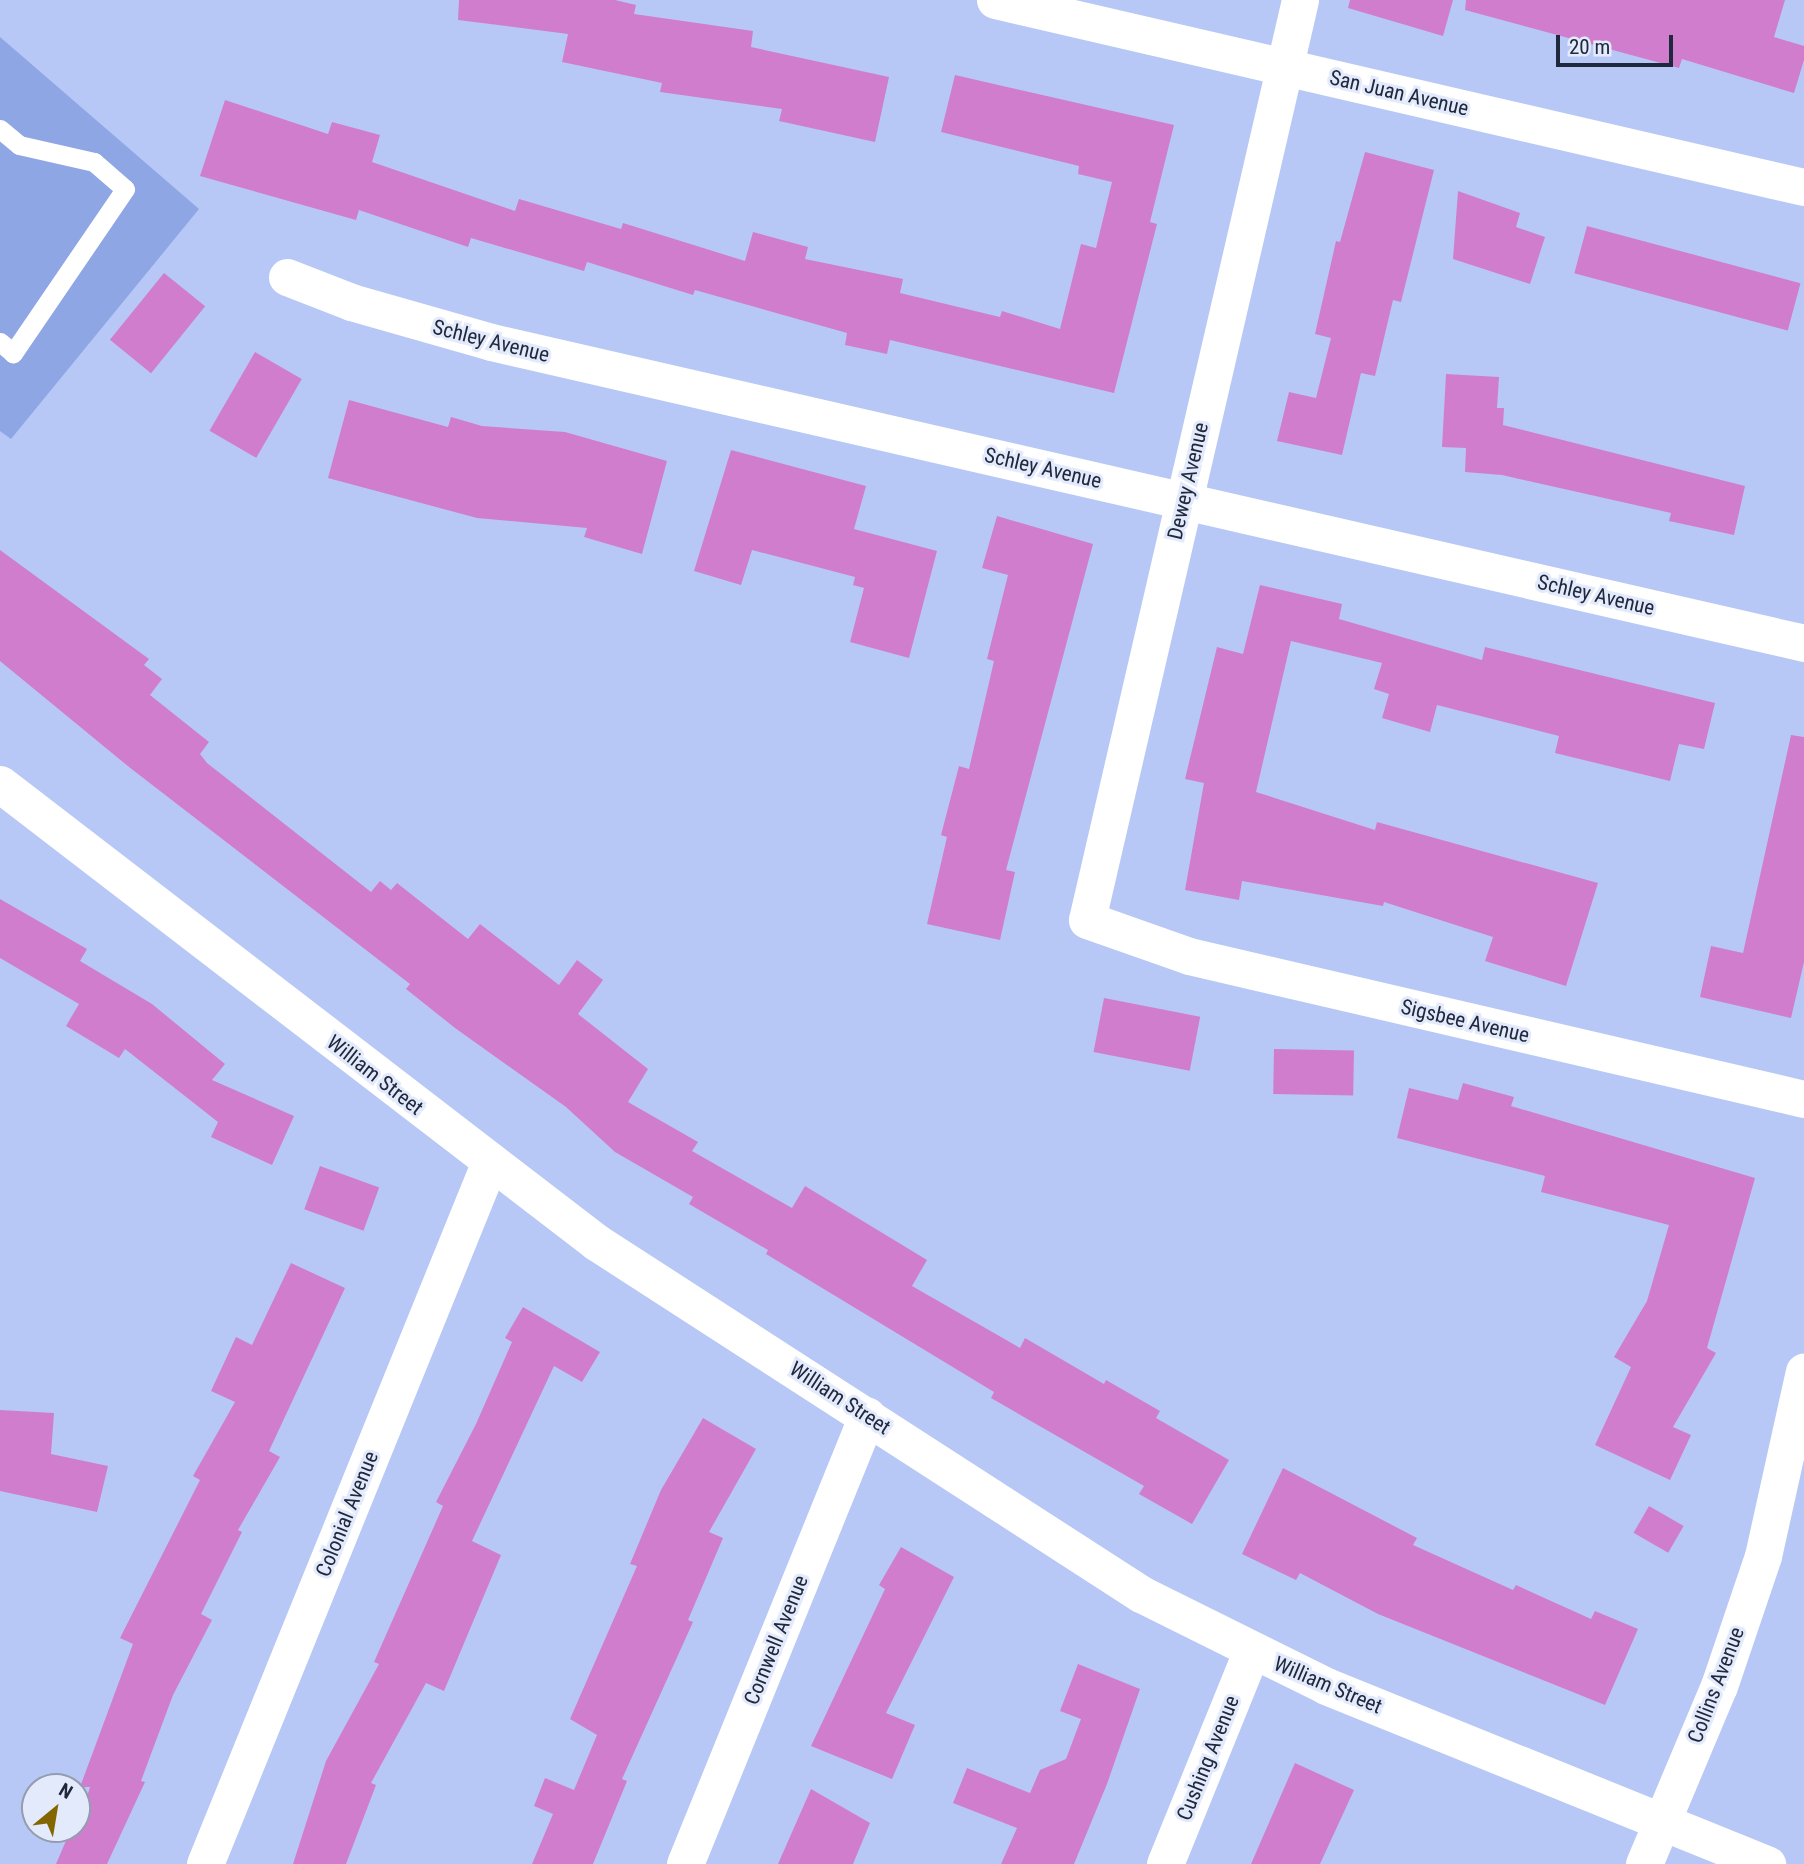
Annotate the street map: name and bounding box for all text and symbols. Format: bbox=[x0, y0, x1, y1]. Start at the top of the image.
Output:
scale bar bbox=[1559, 21, 1676, 65]
text: 20 m bbox=[1569, 35, 1610, 59]
street label: San Juan Avenue bbox=[1327, 65, 1471, 121]
street label: Schley Avenue bbox=[430, 314, 552, 368]
street label: Dewey Avenue bbox=[1162, 420, 1214, 542]
street label: Schley Avenue bbox=[982, 442, 1104, 494]
street label: Schley Avenue bbox=[1535, 569, 1657, 621]
street label: Sigsbee Avenue bbox=[1398, 994, 1532, 1048]
street label: William Street bbox=[322, 1030, 428, 1120]
street label: William Street bbox=[785, 1356, 895, 1440]
street label: Colonial Avenue bbox=[310, 1448, 384, 1580]
street label: Cornwell Avenue bbox=[739, 1572, 813, 1708]
street label: Collins Avenue bbox=[1682, 1624, 1750, 1746]
street label: William Street bbox=[1270, 1651, 1386, 1719]
street label: Cushing Avenue bbox=[1172, 1692, 1244, 1824]
north arrow bbox=[21, 1773, 91, 1843]
text: N bbox=[55, 1778, 77, 1804]

